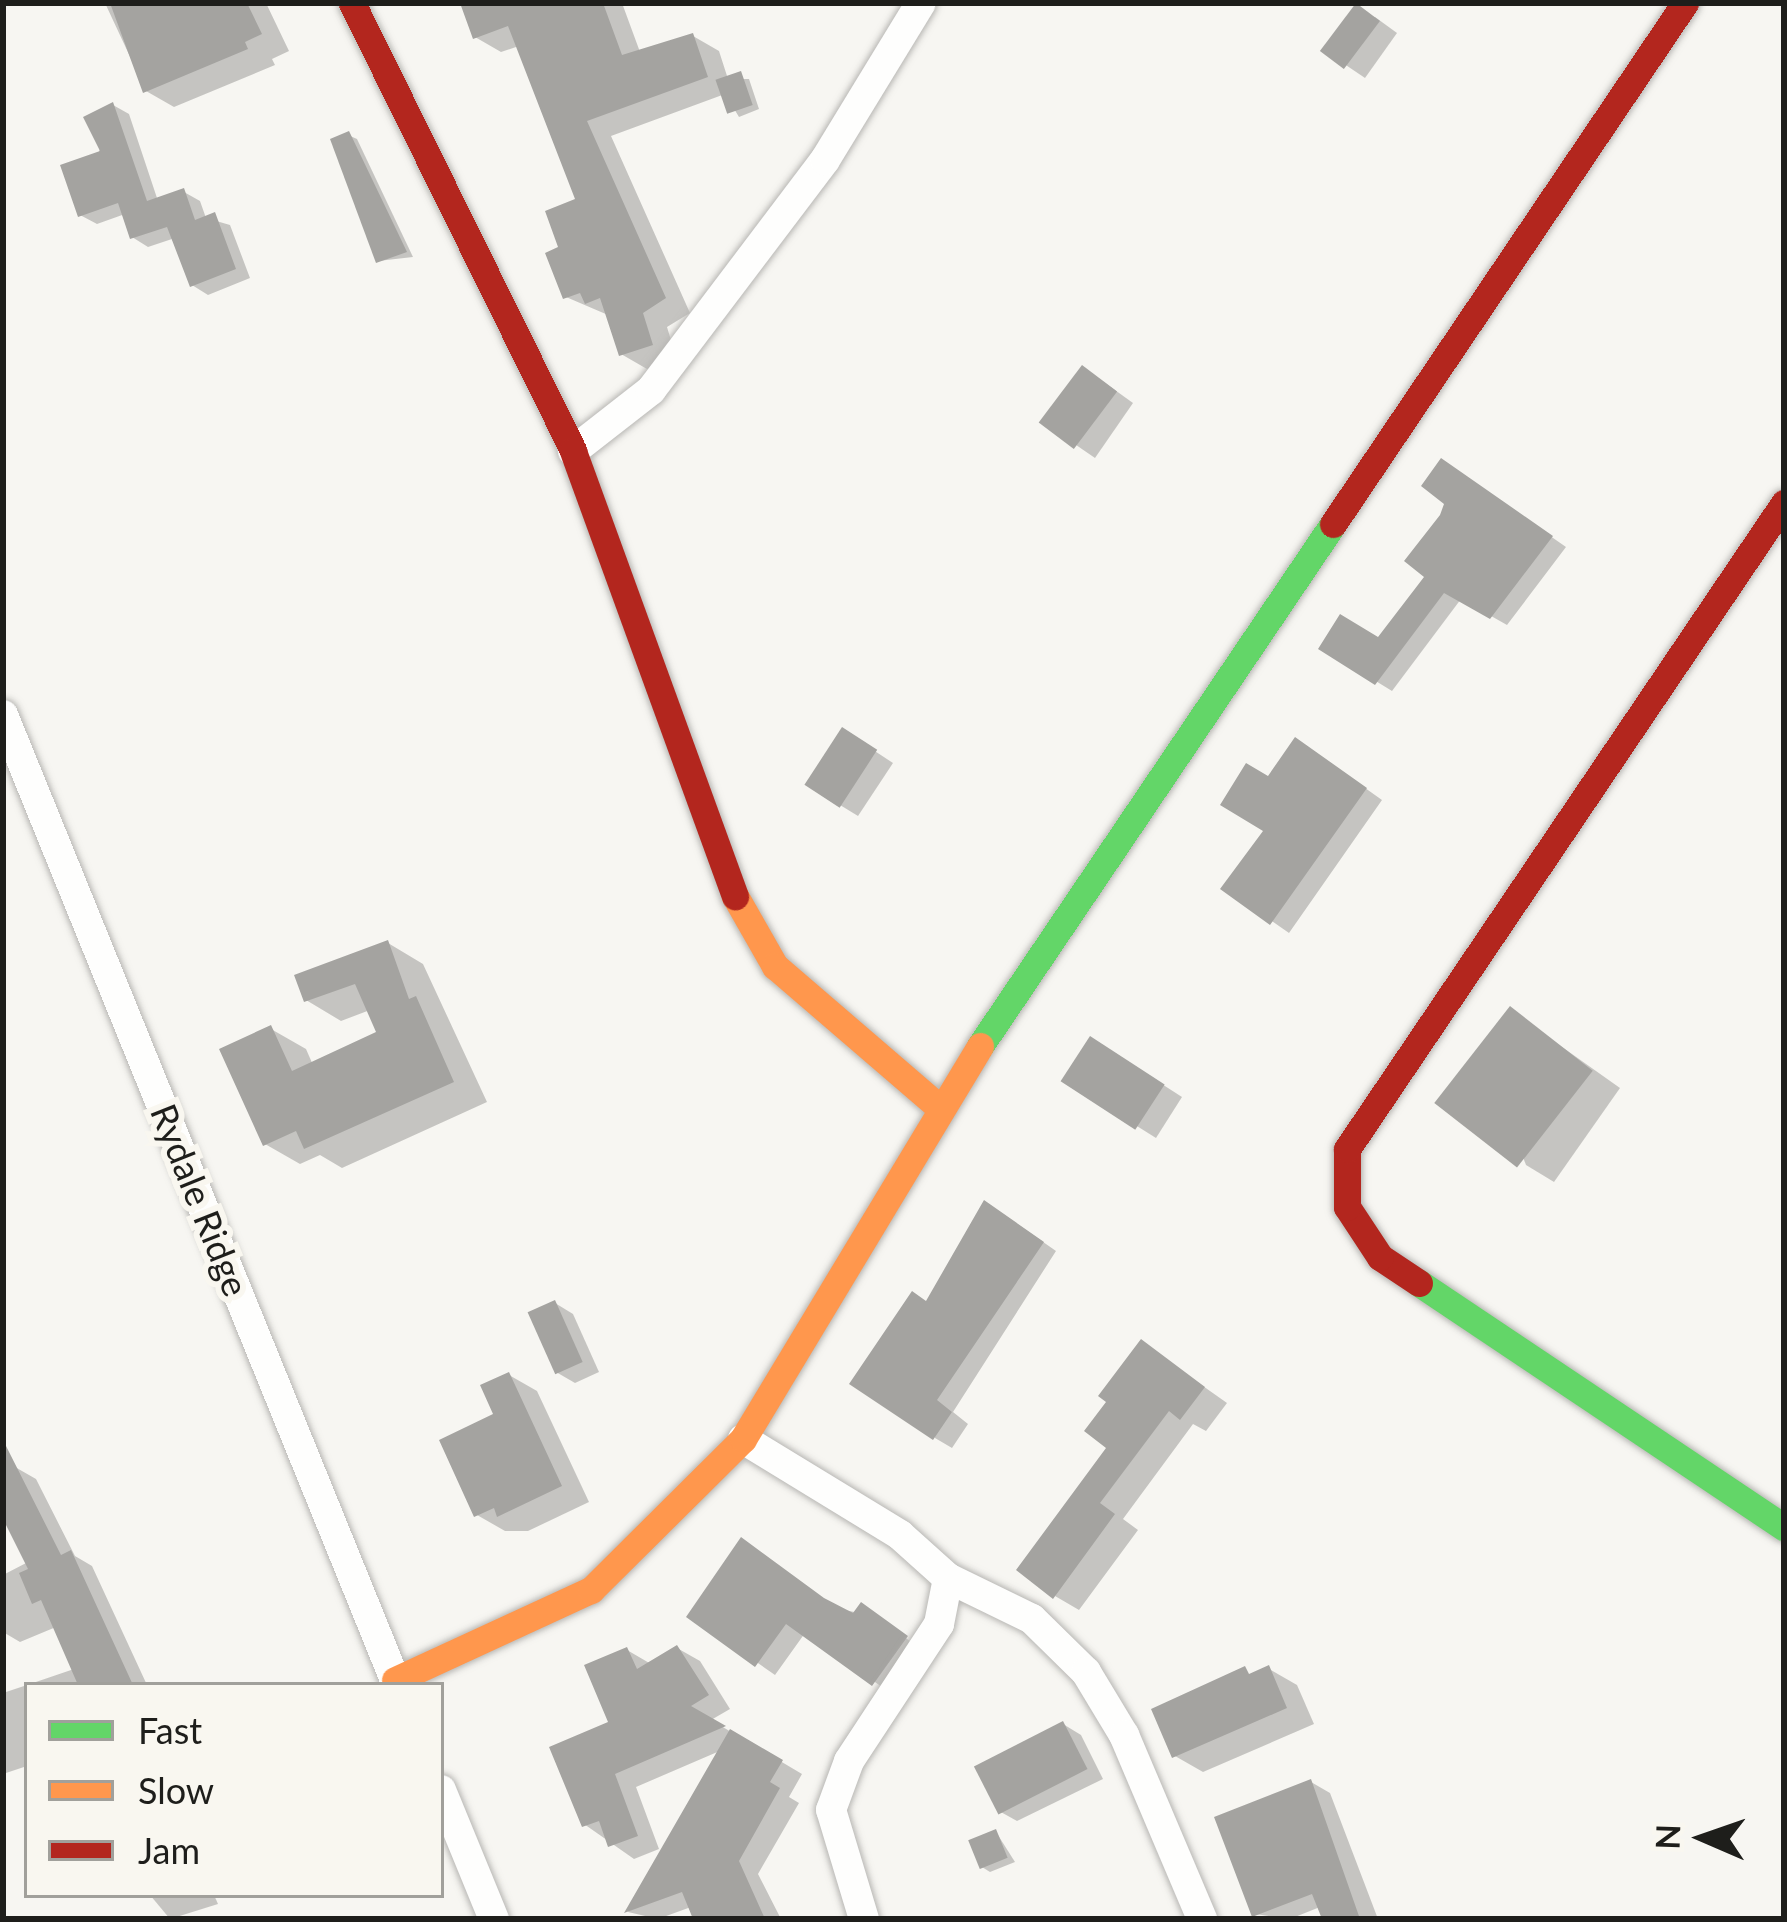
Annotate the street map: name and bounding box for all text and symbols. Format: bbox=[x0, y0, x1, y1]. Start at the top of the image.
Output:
street label: Rydale Ridge bbox=[142, 1098, 258, 1302]
legend bbox=[24, 1682, 444, 1898]
text: Fast bbox=[138, 1708, 202, 1752]
text: Slow bbox=[138, 1768, 214, 1812]
north arrow bbox=[1643, 1778, 1763, 1898]
text: N bbox=[1647, 1823, 1687, 1850]
text: Jam bbox=[138, 1828, 200, 1872]

